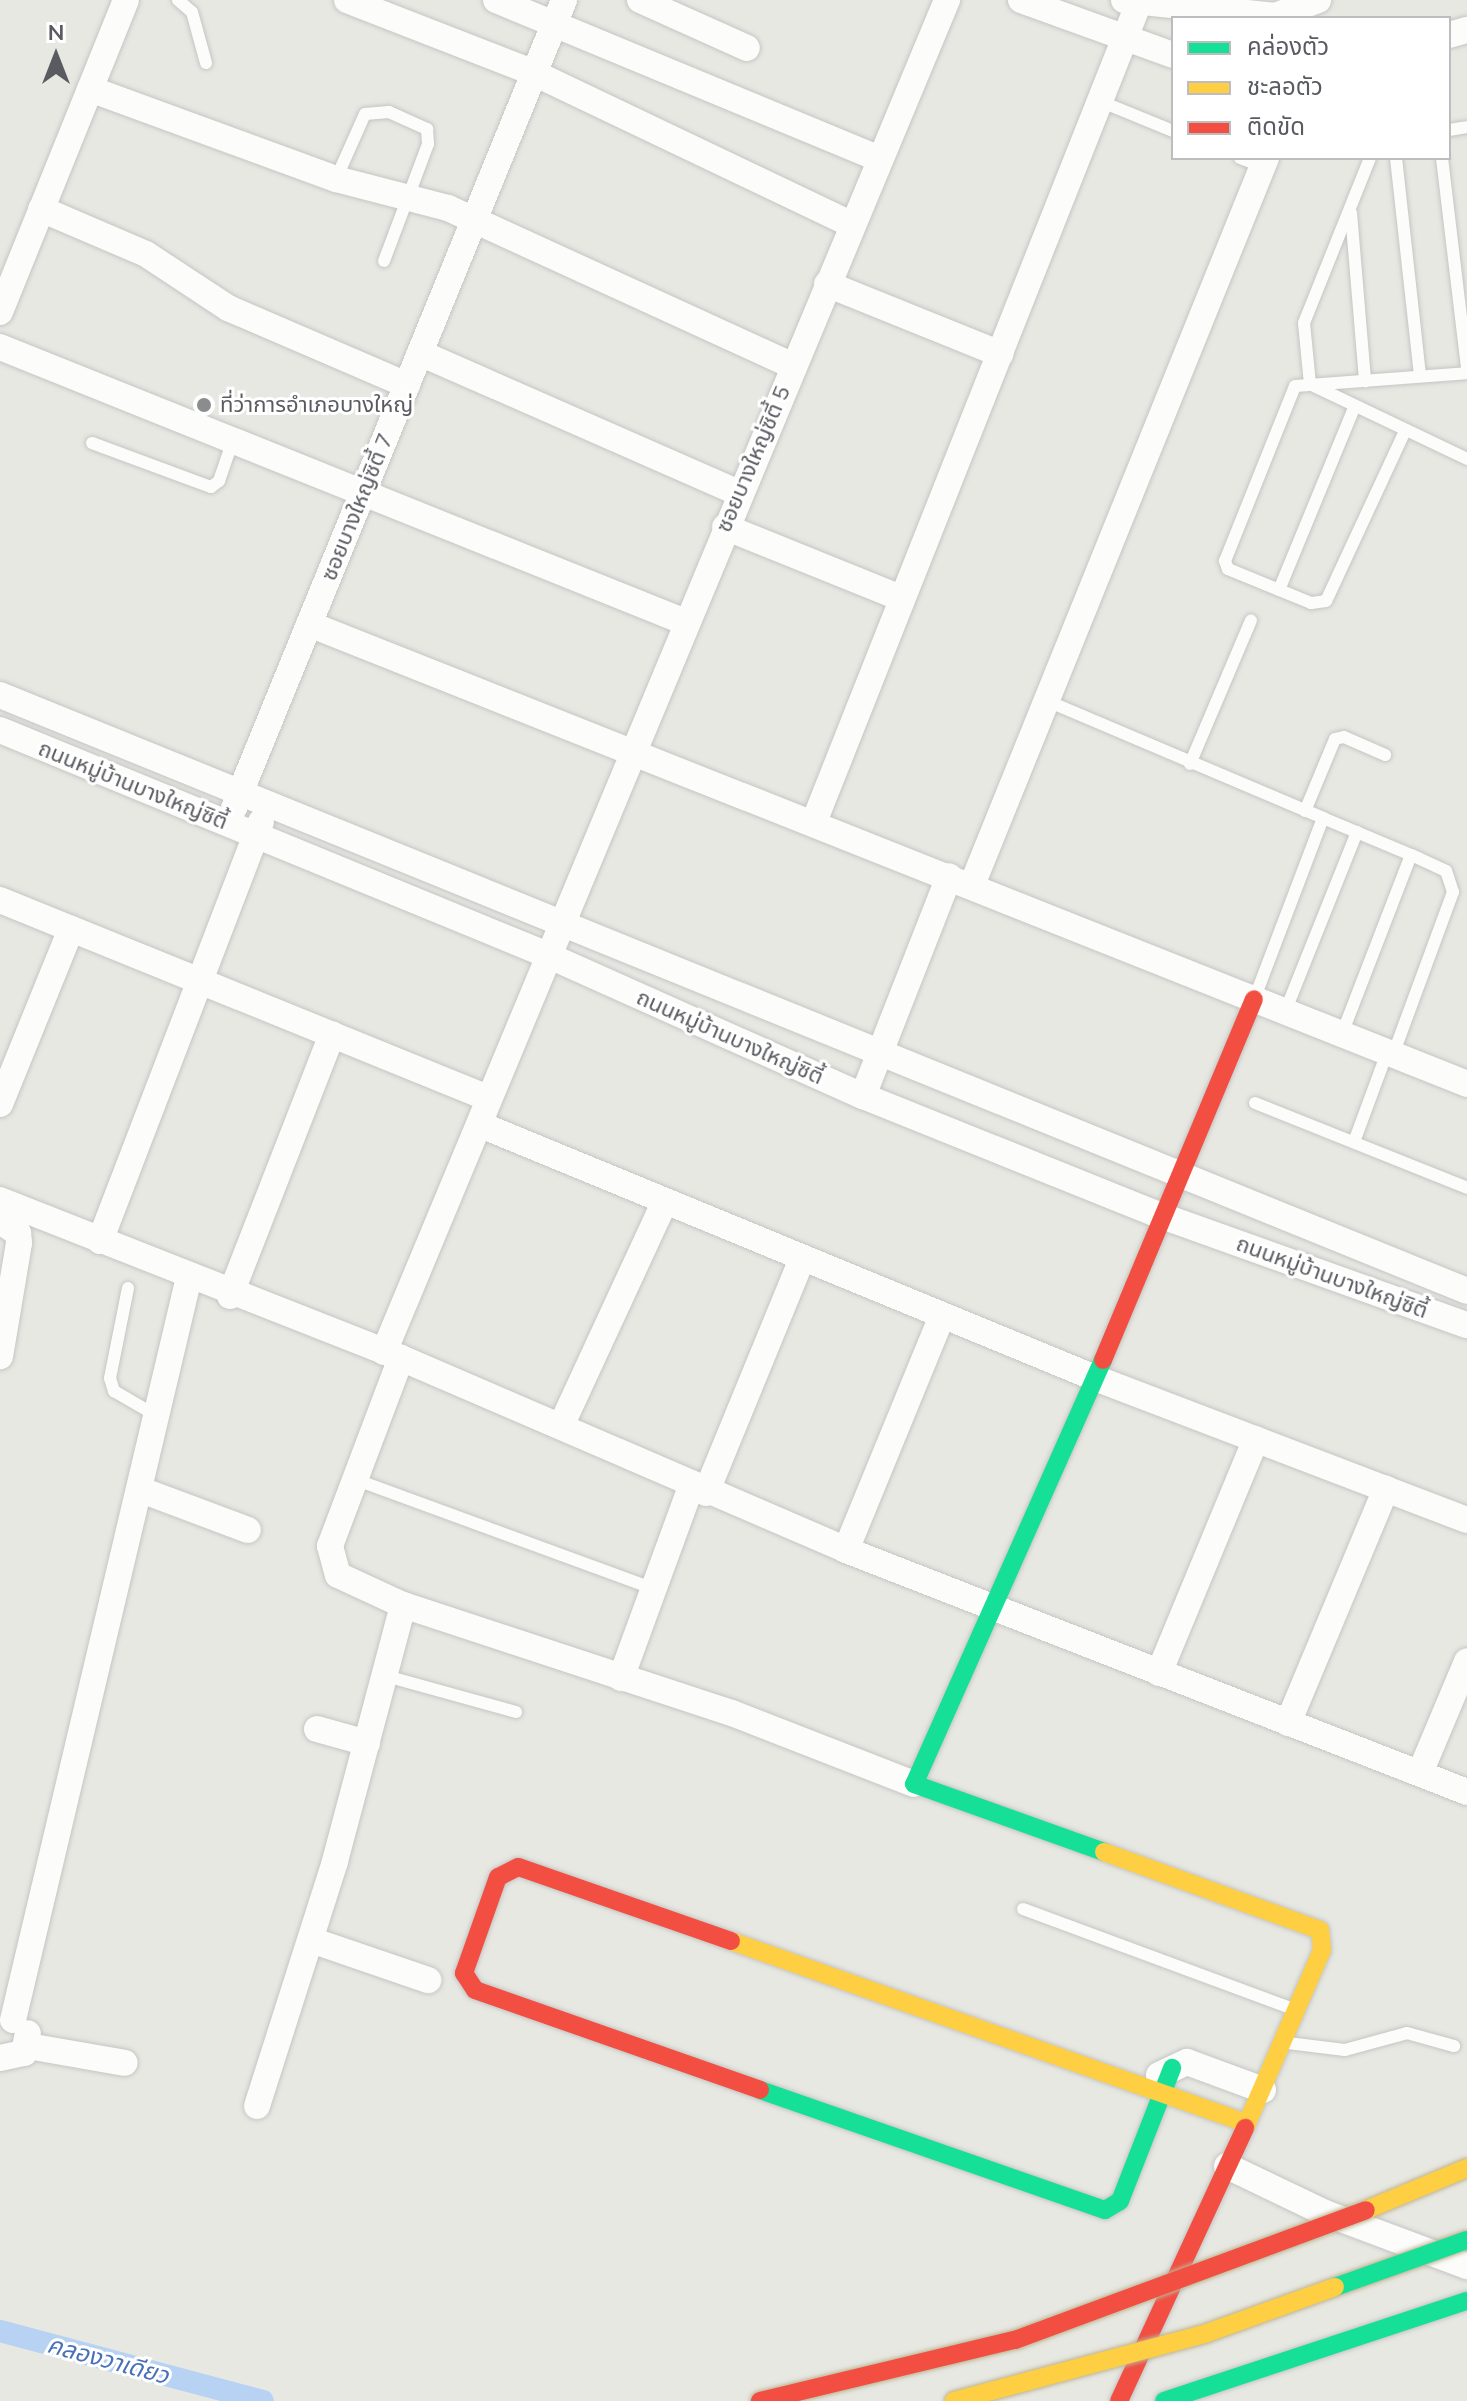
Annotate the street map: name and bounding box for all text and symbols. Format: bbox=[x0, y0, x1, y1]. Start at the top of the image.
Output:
north arrow bbox=[16, 16, 96, 96]
legend bbox=[1171, 16, 1451, 160]
text: N bbox=[48, 18, 64, 46]
text: คล่องตัว bbox=[1247, 31, 1329, 61]
text: ชะลอตัว bbox=[1247, 71, 1323, 101]
text: ติดขัด bbox=[1247, 111, 1305, 141]
street label: ซอยบางใหญ่ซิตี้ 5 bbox=[710, 382, 796, 536]
place label: ที่ว่าการอำเภอบางใหญ่ bbox=[220, 392, 413, 418]
marker: ที่ว่าการอำเภอบางใหญ่ bbox=[195, 396, 213, 414]
street label: ซอยบางใหญ่ซิตี้ 7 bbox=[315, 430, 399, 584]
street label: ถนนหมู่บ้านบางใหญ่ซิตี้ bbox=[34, 735, 232, 835]
street label: ถนนหมู่บ้านบางใหญ่ซิตี้ bbox=[632, 984, 828, 1090]
street label: ถนนหมู่บ้านบางใหญ่ซิตี้ bbox=[1233, 1230, 1431, 1324]
water label: คลองวาเดียว bbox=[44, 2330, 172, 2390]

